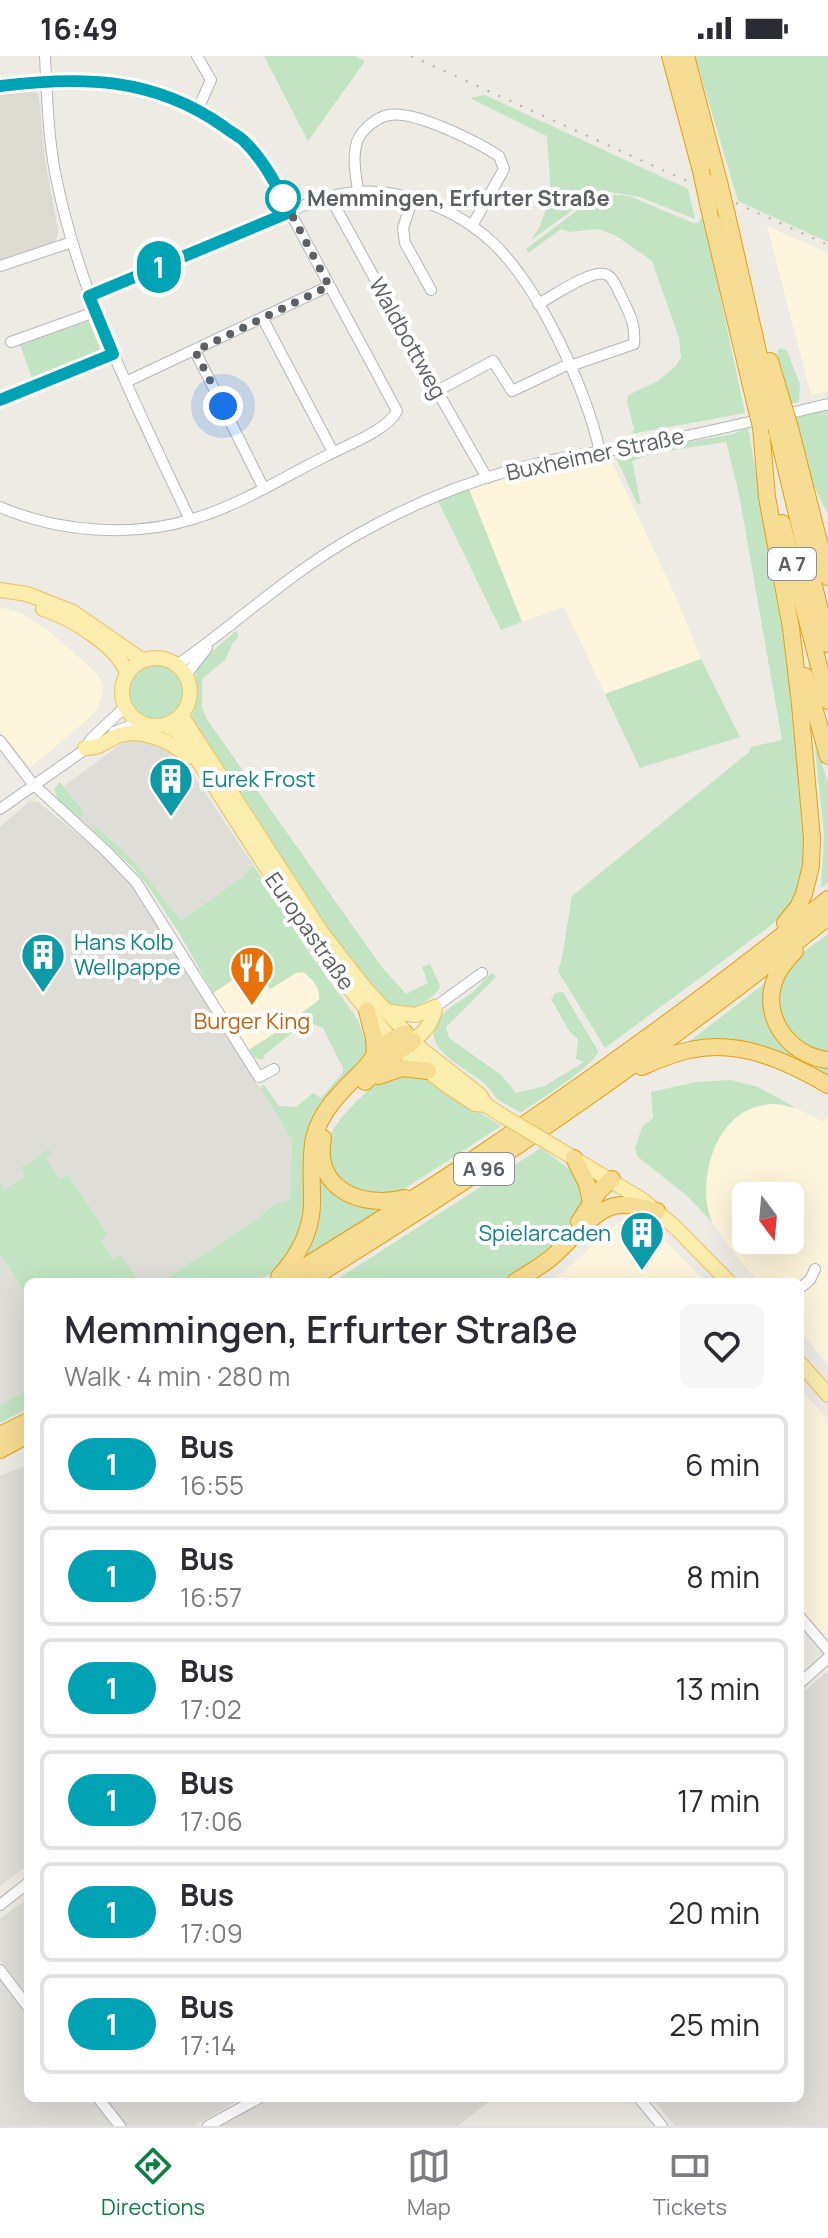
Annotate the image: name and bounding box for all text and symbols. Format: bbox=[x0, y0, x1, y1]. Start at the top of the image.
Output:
text: 16:49 bbox=[40, 8, 118, 49]
marker: Memmingen, Erfurter Straße bbox=[266, 181, 300, 215]
place label: Memmingen, Erfurter Straße bbox=[307, 183, 610, 213]
line badge: 1 bbox=[133, 241, 185, 293]
text: 1 bbox=[153, 248, 165, 286]
street label: Waldbottweg bbox=[362, 272, 454, 404]
your location bbox=[203, 386, 243, 426]
street label: Buxheimer Straße bbox=[503, 420, 687, 487]
road number: A 7 bbox=[768, 548, 816, 580]
building icon: Eurek Frost bbox=[147, 755, 195, 818]
place label: Eurek Frost bbox=[202, 764, 316, 794]
street label: Europastraße bbox=[258, 866, 362, 996]
place label: Hans Kolb Wellpappe bbox=[74, 927, 181, 982]
building icon: Hans Kolb Wellpappe bbox=[19, 931, 67, 994]
restaurant icon: Burger King bbox=[228, 944, 276, 1007]
place label: Burger King bbox=[194, 1006, 310, 1036]
road number: A 96 bbox=[454, 1153, 514, 1185]
north arrow bbox=[732, 1182, 804, 1254]
map controls bbox=[732, 1182, 804, 1254]
building icon: Spielarcaden bbox=[618, 1209, 666, 1272]
place label: Spielarcaden bbox=[478, 1218, 611, 1248]
text: Memmingen, Erfurter Straße bbox=[64, 1302, 578, 1354]
button: heart bbox=[680, 1304, 764, 1388]
text: Walk · 4 min · 280 m bbox=[64, 1358, 290, 1394]
text: Bus bbox=[180, 1426, 234, 1467]
text: 6 min bbox=[685, 1444, 760, 1485]
text: 1 bbox=[106, 1445, 118, 1483]
text: 16:55 bbox=[180, 1467, 244, 1503]
text: Bus bbox=[180, 1538, 234, 1579]
text: 8 min bbox=[686, 1556, 760, 1597]
text: 1 bbox=[106, 1557, 118, 1595]
text: 16:57 bbox=[180, 1579, 242, 1615]
text: Bus bbox=[180, 1650, 234, 1691]
text: 13 min bbox=[675, 1668, 760, 1709]
text: 1 bbox=[106, 1669, 118, 1707]
text: 17:02 bbox=[180, 1691, 242, 1727]
text: Bus bbox=[180, 1762, 234, 1803]
text: 17 min bbox=[677, 1780, 760, 1821]
text: 1 bbox=[106, 1781, 118, 1819]
text: 17:06 bbox=[180, 1803, 243, 1839]
text: Bus bbox=[180, 1874, 234, 1915]
text: 20 min bbox=[668, 1892, 760, 1933]
text: 1 bbox=[106, 1893, 118, 1931]
text: 17:09 bbox=[180, 1915, 243, 1951]
text: Bus bbox=[180, 1986, 234, 2027]
text: 25 min bbox=[669, 2004, 760, 2045]
text: 1 bbox=[106, 2005, 118, 2043]
text: 17:14 bbox=[180, 2027, 236, 2063]
tab: Directions bbox=[101, 2144, 205, 2222]
tab: Map bbox=[407, 2144, 451, 2222]
tab: Tickets bbox=[653, 2144, 727, 2222]

